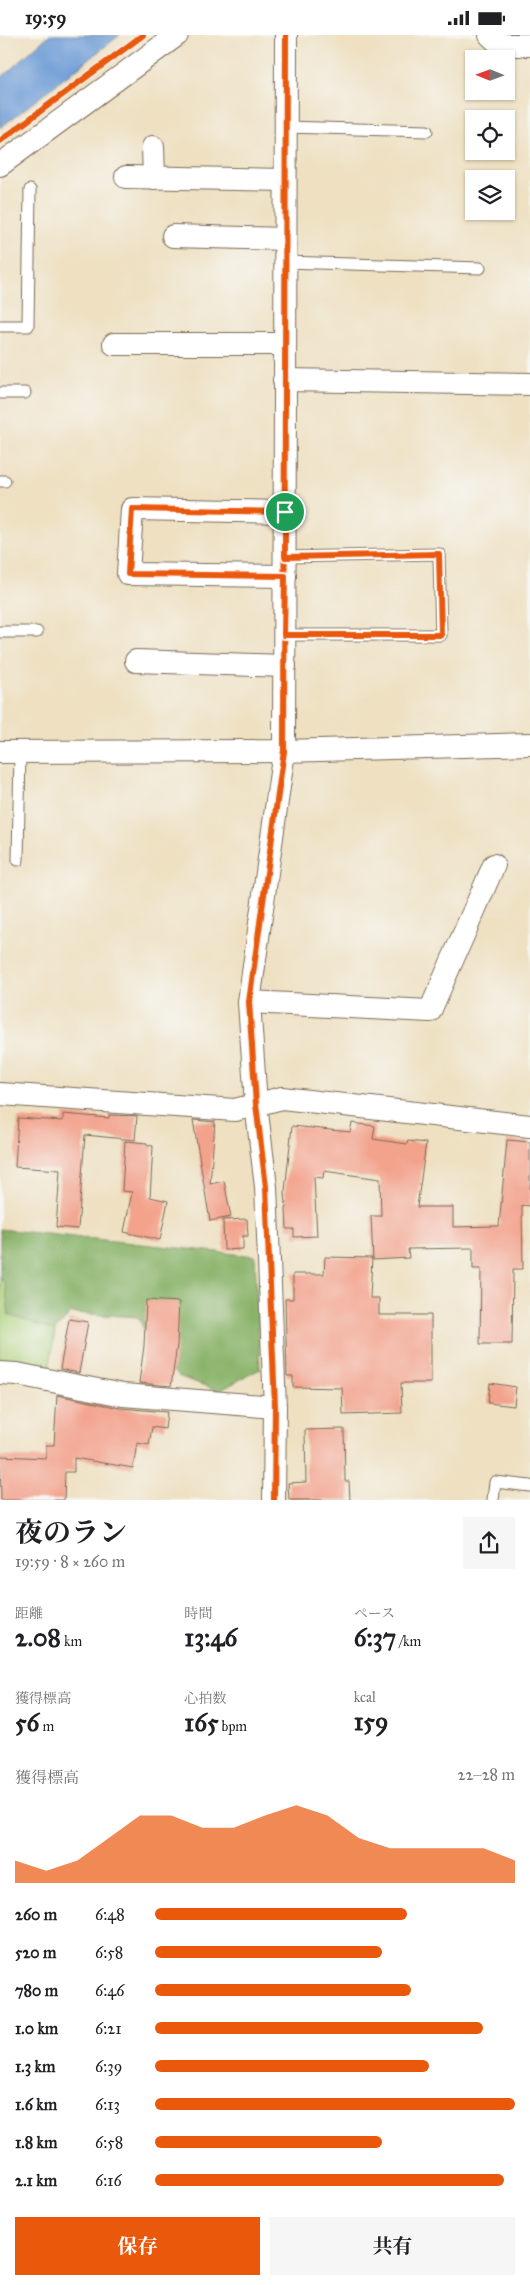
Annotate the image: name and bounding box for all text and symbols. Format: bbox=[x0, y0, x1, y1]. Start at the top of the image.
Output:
text: 19:59 bbox=[25, 6, 66, 29]
north arrow bbox=[465, 50, 515, 100]
map controls bbox=[465, 50, 515, 220]
button: locate bbox=[465, 110, 515, 160]
button: layers bbox=[465, 170, 515, 220]
pin bbox=[264, 491, 306, 533]
icon: arrive bbox=[271, 498, 299, 526]
text: 夜のラン bbox=[15, 1515, 127, 1550]
button: share bbox=[463, 1517, 515, 1569]
text: 19:59 · 8 × 260 m bbox=[15, 1552, 125, 1571]
text: 距離 bbox=[15, 1605, 43, 1622]
text: 時間 bbox=[184, 1605, 212, 1622]
text: ペース bbox=[354, 1605, 395, 1622]
text: 2.08 bbox=[15, 1622, 61, 1653]
text: 13:46 bbox=[184, 1622, 237, 1653]
text: 6:37 bbox=[354, 1622, 396, 1653]
text: km bbox=[61, 1633, 82, 1650]
text: /km bbox=[396, 1633, 421, 1650]
text: kcal bbox=[354, 1689, 376, 1706]
text: 獲得標高 bbox=[15, 1690, 71, 1707]
text: 心拍数 bbox=[184, 1690, 226, 1707]
text: 159 bbox=[354, 1706, 388, 1737]
text: 56 bbox=[15, 1707, 39, 1738]
text: 165 bbox=[184, 1707, 219, 1738]
text: m bbox=[39, 1718, 54, 1735]
text: bpm bbox=[219, 1718, 247, 1735]
text: 22–28 m bbox=[458, 1765, 515, 1784]
text: 獲得標高 bbox=[15, 1768, 79, 1787]
text: 260 m bbox=[15, 1905, 57, 1924]
text: 6:48 bbox=[95, 1905, 125, 1924]
text: 520 m bbox=[15, 1943, 57, 1962]
text: 6:58 bbox=[95, 1943, 123, 1962]
text: 780 m bbox=[15, 1981, 58, 2000]
text: 6:46 bbox=[95, 1981, 124, 2000]
text: 1.0 km bbox=[15, 2019, 58, 2038]
text: 6:21 bbox=[95, 2019, 121, 2038]
text: 1.3 km bbox=[15, 2057, 55, 2076]
text: 6:39 bbox=[95, 2057, 122, 2076]
text: 1.6 km bbox=[15, 2095, 57, 2114]
text: 6:13 bbox=[95, 2095, 120, 2114]
text: 1.8 km bbox=[15, 2133, 57, 2152]
text: 6:58 bbox=[95, 2133, 123, 2152]
text: 2.1 km bbox=[15, 2171, 57, 2190]
text: 6:16 bbox=[95, 2171, 122, 2190]
button: 保存 bbox=[15, 2217, 260, 2275]
button: 共有 bbox=[270, 2217, 515, 2275]

